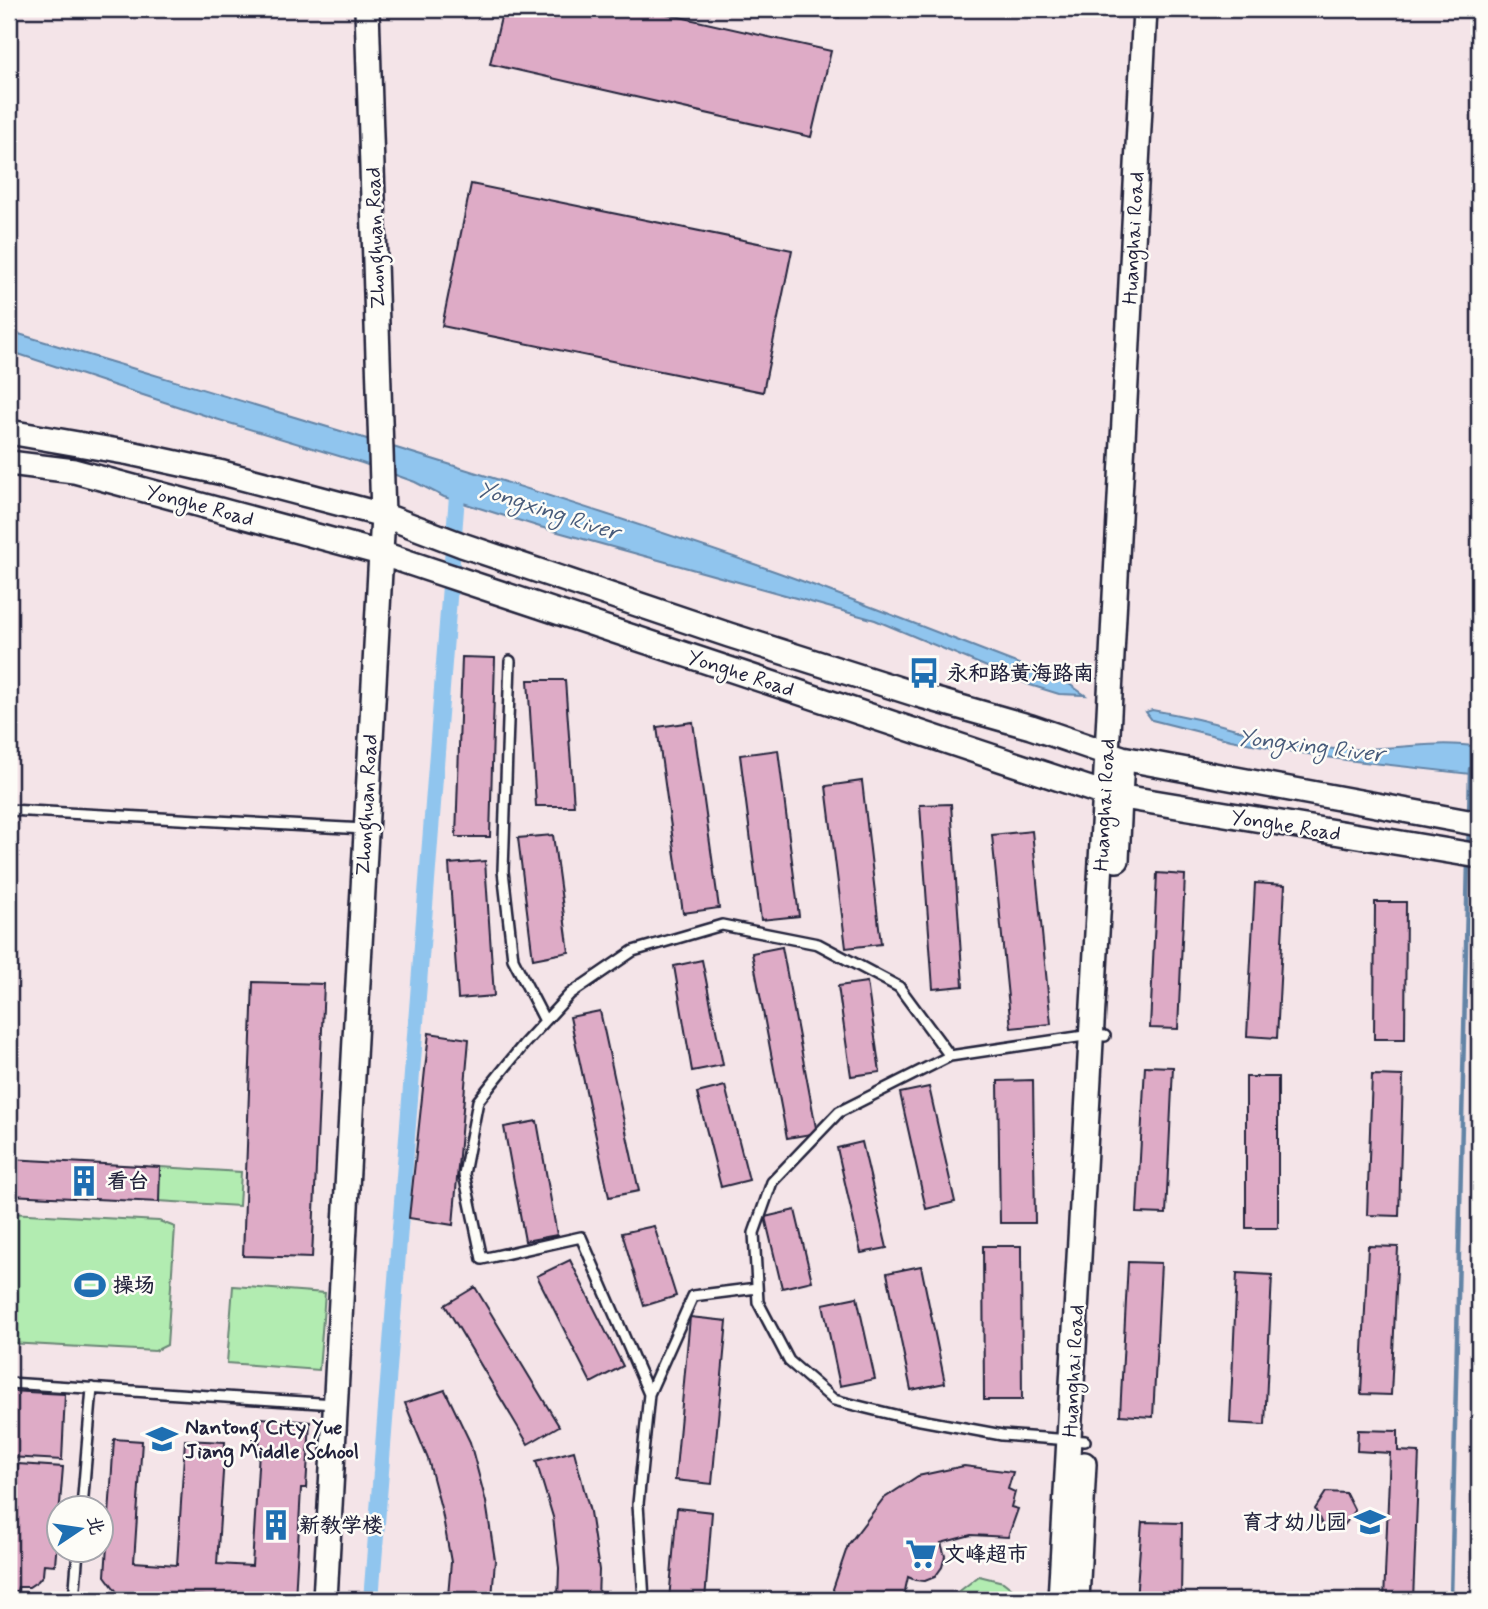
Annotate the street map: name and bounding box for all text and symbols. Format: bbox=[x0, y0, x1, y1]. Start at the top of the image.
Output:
street label: Zhonghuan Road bbox=[360, 166, 394, 309]
street label: Huanghai Road bbox=[1117, 171, 1152, 305]
water label: Yongxing River bbox=[473, 475, 626, 552]
street label: Yonghe Road bbox=[142, 478, 257, 535]
street label: Yonghe Road bbox=[683, 644, 798, 705]
bus stop icon: 永和路黄海路南 bbox=[907, 656, 941, 690]
place label: 永和路黄海路南 bbox=[947, 660, 1094, 688]
water label: Yongxing River bbox=[1236, 723, 1389, 773]
street label: Zhonghuan Road bbox=[349, 733, 387, 877]
street label: Huanghai Road bbox=[1088, 738, 1123, 872]
street label: Yonghe Road bbox=[1229, 804, 1343, 849]
building icon: 看台 bbox=[67, 1164, 101, 1198]
place label: 看台 bbox=[107, 1168, 149, 1196]
sports icon: 操场 bbox=[73, 1268, 107, 1302]
place label: 操场 bbox=[113, 1272, 155, 1300]
street label: Huanghai Road bbox=[1057, 1304, 1092, 1438]
place label: Nantong City Yue Jiang Middle School bbox=[185, 1414, 359, 1468]
school or university icon: Nantong City Yue Jiang Middle School bbox=[145, 1422, 179, 1456]
north arrow bbox=[46, 1494, 116, 1564]
school or university icon: 育才幼儿园 bbox=[1353, 1505, 1387, 1539]
building icon: 新教学楼 bbox=[259, 1508, 293, 1542]
place label: 育才幼儿园 bbox=[1242, 1509, 1347, 1537]
place label: 新教学楼 bbox=[299, 1512, 383, 1540]
text: 北 bbox=[81, 1513, 109, 1538]
supermarket icon: 文峰超市 bbox=[904, 1537, 938, 1571]
place label: 文峰超市 bbox=[944, 1541, 1028, 1569]

